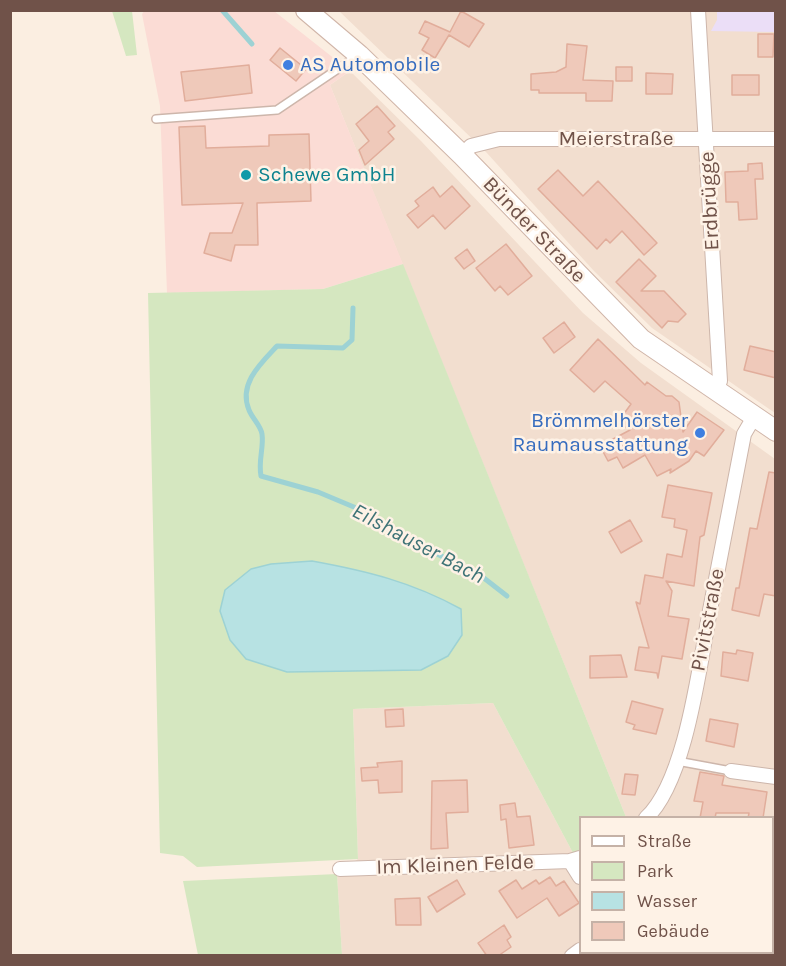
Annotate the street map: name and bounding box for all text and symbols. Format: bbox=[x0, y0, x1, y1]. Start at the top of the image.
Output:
place label: AS Automobile bbox=[300, 52, 440, 78]
marker: AS Automobile bbox=[281, 58, 295, 72]
street label: Meierstraße bbox=[559, 126, 673, 152]
street label: Erdbrügge bbox=[695, 151, 725, 251]
place label: Schewe GmbH bbox=[258, 162, 396, 188]
marker: Schewe GmbH bbox=[239, 168, 253, 182]
street label: Bünder Straße bbox=[477, 172, 591, 288]
place label: Brömmelhörster Raumausstattung bbox=[512, 408, 688, 458]
marker: Brömmelhörster Raumausstattung bbox=[693, 426, 707, 440]
water label: Eilshauser Bach bbox=[347, 498, 489, 590]
street label: Pivitstraße bbox=[686, 566, 730, 674]
legend bbox=[579, 816, 774, 954]
text: Straße bbox=[637, 830, 691, 852]
street label: Im Kleinen Felde bbox=[376, 850, 534, 880]
text: Park bbox=[637, 860, 674, 882]
text: Wasser bbox=[637, 890, 697, 912]
text: Gebäude bbox=[637, 920, 709, 942]

